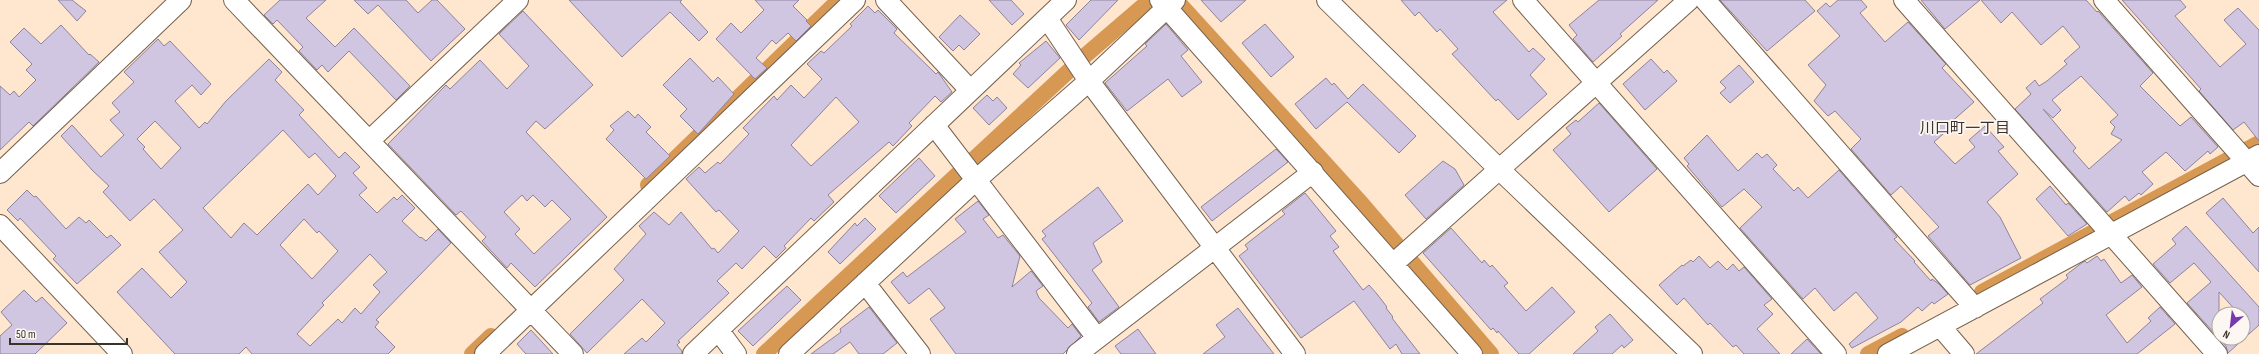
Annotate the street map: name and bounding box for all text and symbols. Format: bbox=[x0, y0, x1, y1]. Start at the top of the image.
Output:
district label: 川口町一丁目 bbox=[1920, 119, 2010, 138]
north arrow bbox=[2211, 306, 2251, 346]
scale bar bbox=[10, 320, 127, 346]
text: 50 m bbox=[16, 327, 36, 342]
text: N bbox=[2221, 327, 2232, 342]

